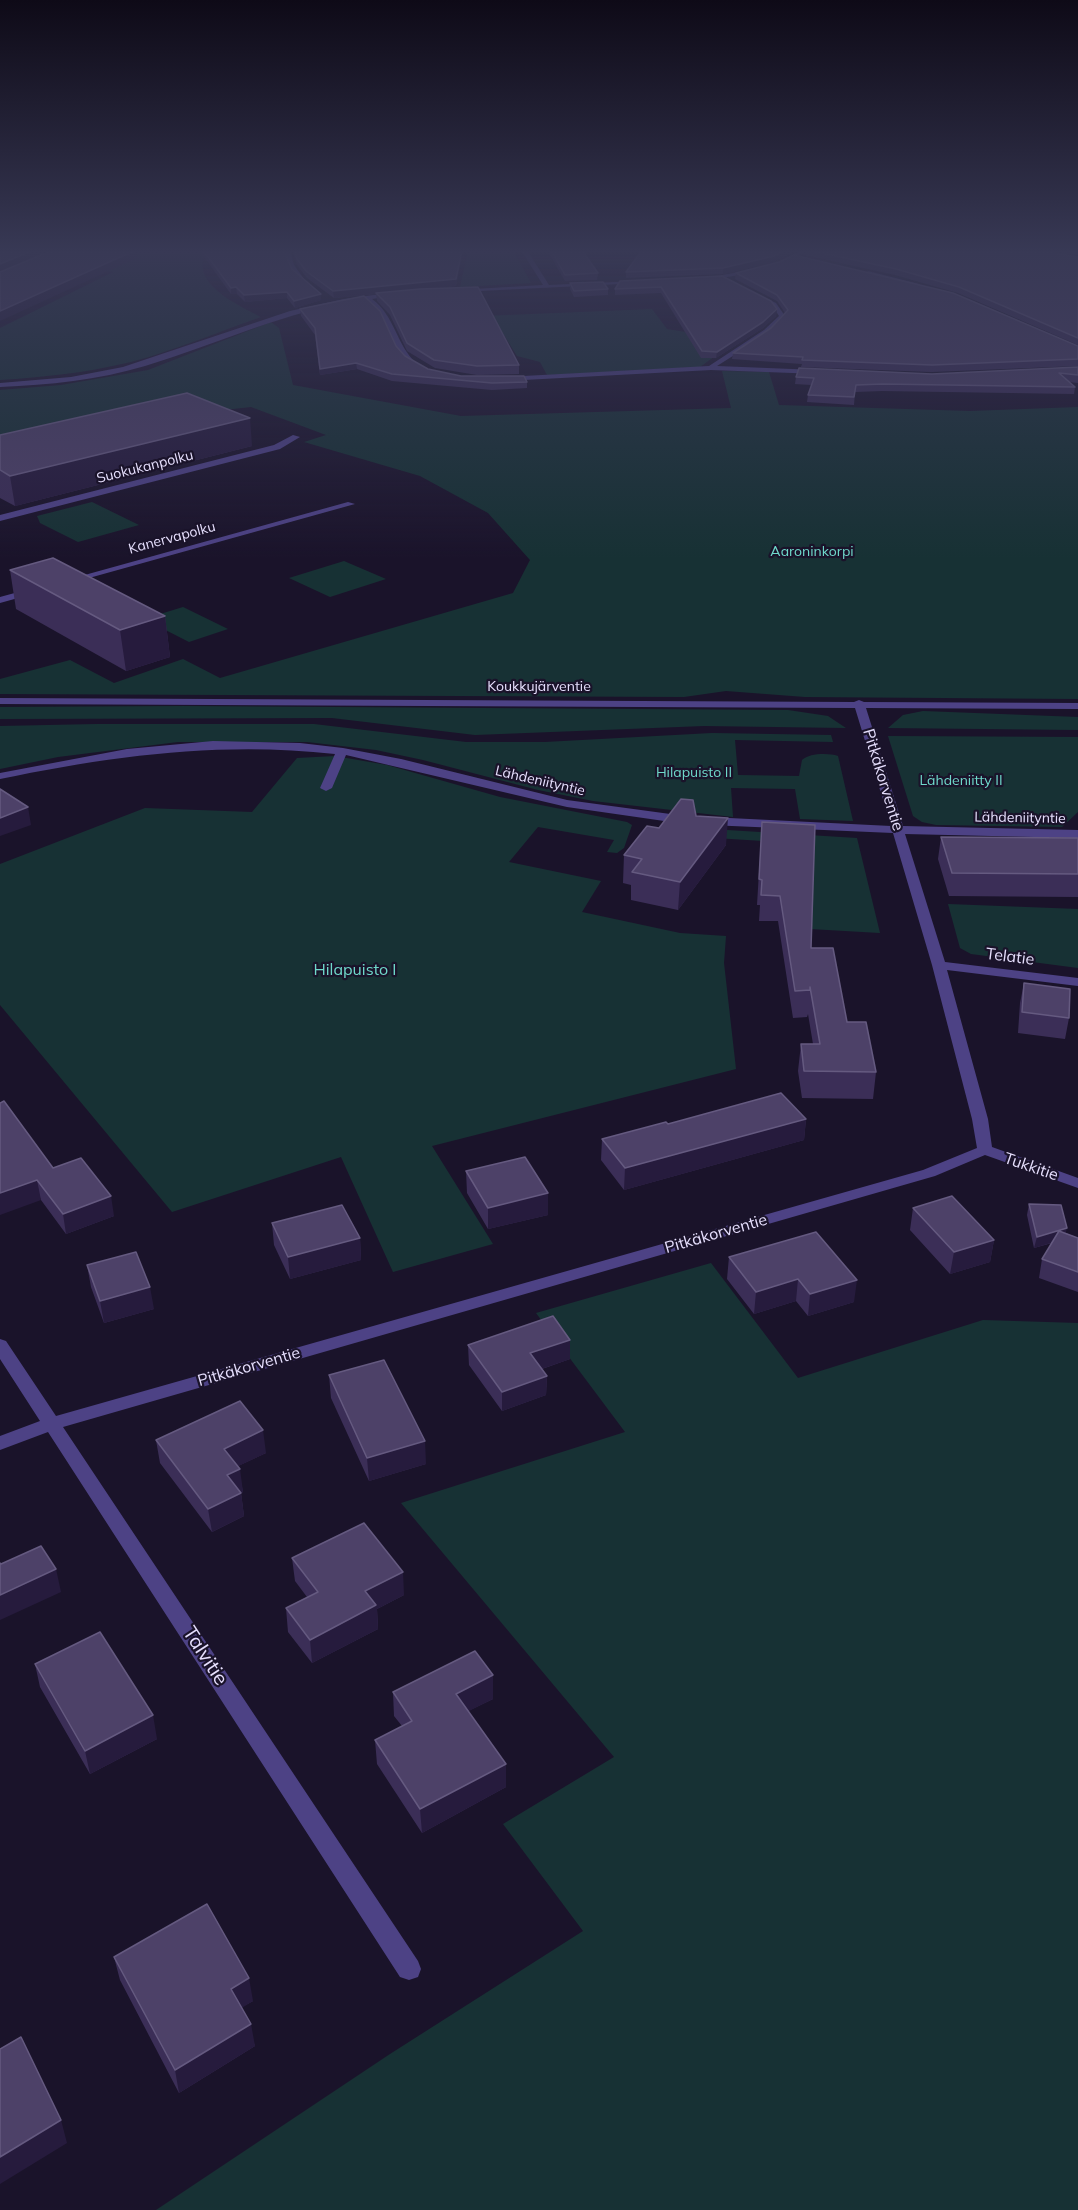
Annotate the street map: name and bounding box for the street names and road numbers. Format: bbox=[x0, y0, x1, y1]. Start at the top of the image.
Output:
street label: Suokukanpolku bbox=[95, 447, 195, 487]
street label: Kanervapolku bbox=[127, 518, 217, 558]
street label: Koukkujärventie bbox=[487, 679, 591, 695]
street label: Pitkäkorventie bbox=[858, 727, 908, 833]
street label: Lähdeniityntie bbox=[493, 763, 587, 799]
street label: Lähdeniityntie bbox=[974, 809, 1066, 827]
street label: Telatie bbox=[985, 945, 1035, 969]
street label: Tukkitie bbox=[1001, 1149, 1061, 1185]
street label: Pitkäkorventie bbox=[663, 1210, 769, 1258]
street label: Pitkäkorventie bbox=[196, 1343, 302, 1391]
street label: Talvitie bbox=[177, 1622, 233, 1690]

